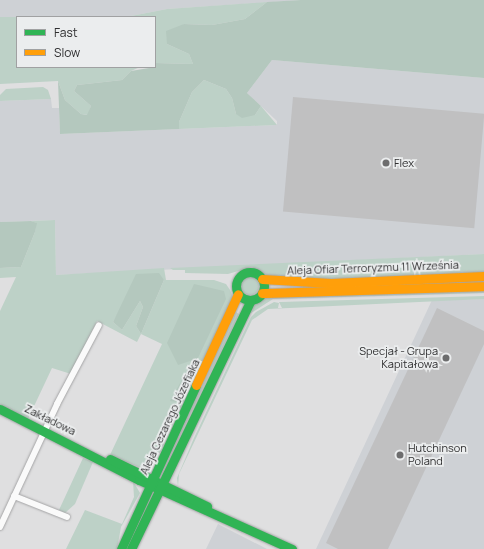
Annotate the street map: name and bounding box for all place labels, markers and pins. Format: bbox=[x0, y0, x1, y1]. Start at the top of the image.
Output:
place label: Flex bbox=[394, 156, 414, 170]
marker: Flex bbox=[381, 158, 391, 168]
place label: Specjał - Grupa Kapitałowa bbox=[359, 345, 438, 371]
marker: Specjał - Grupa Kapitałowa bbox=[441, 353, 451, 363]
place label: Hutchinson Poland bbox=[408, 442, 467, 468]
marker: Hutchinson Poland bbox=[395, 450, 405, 460]

